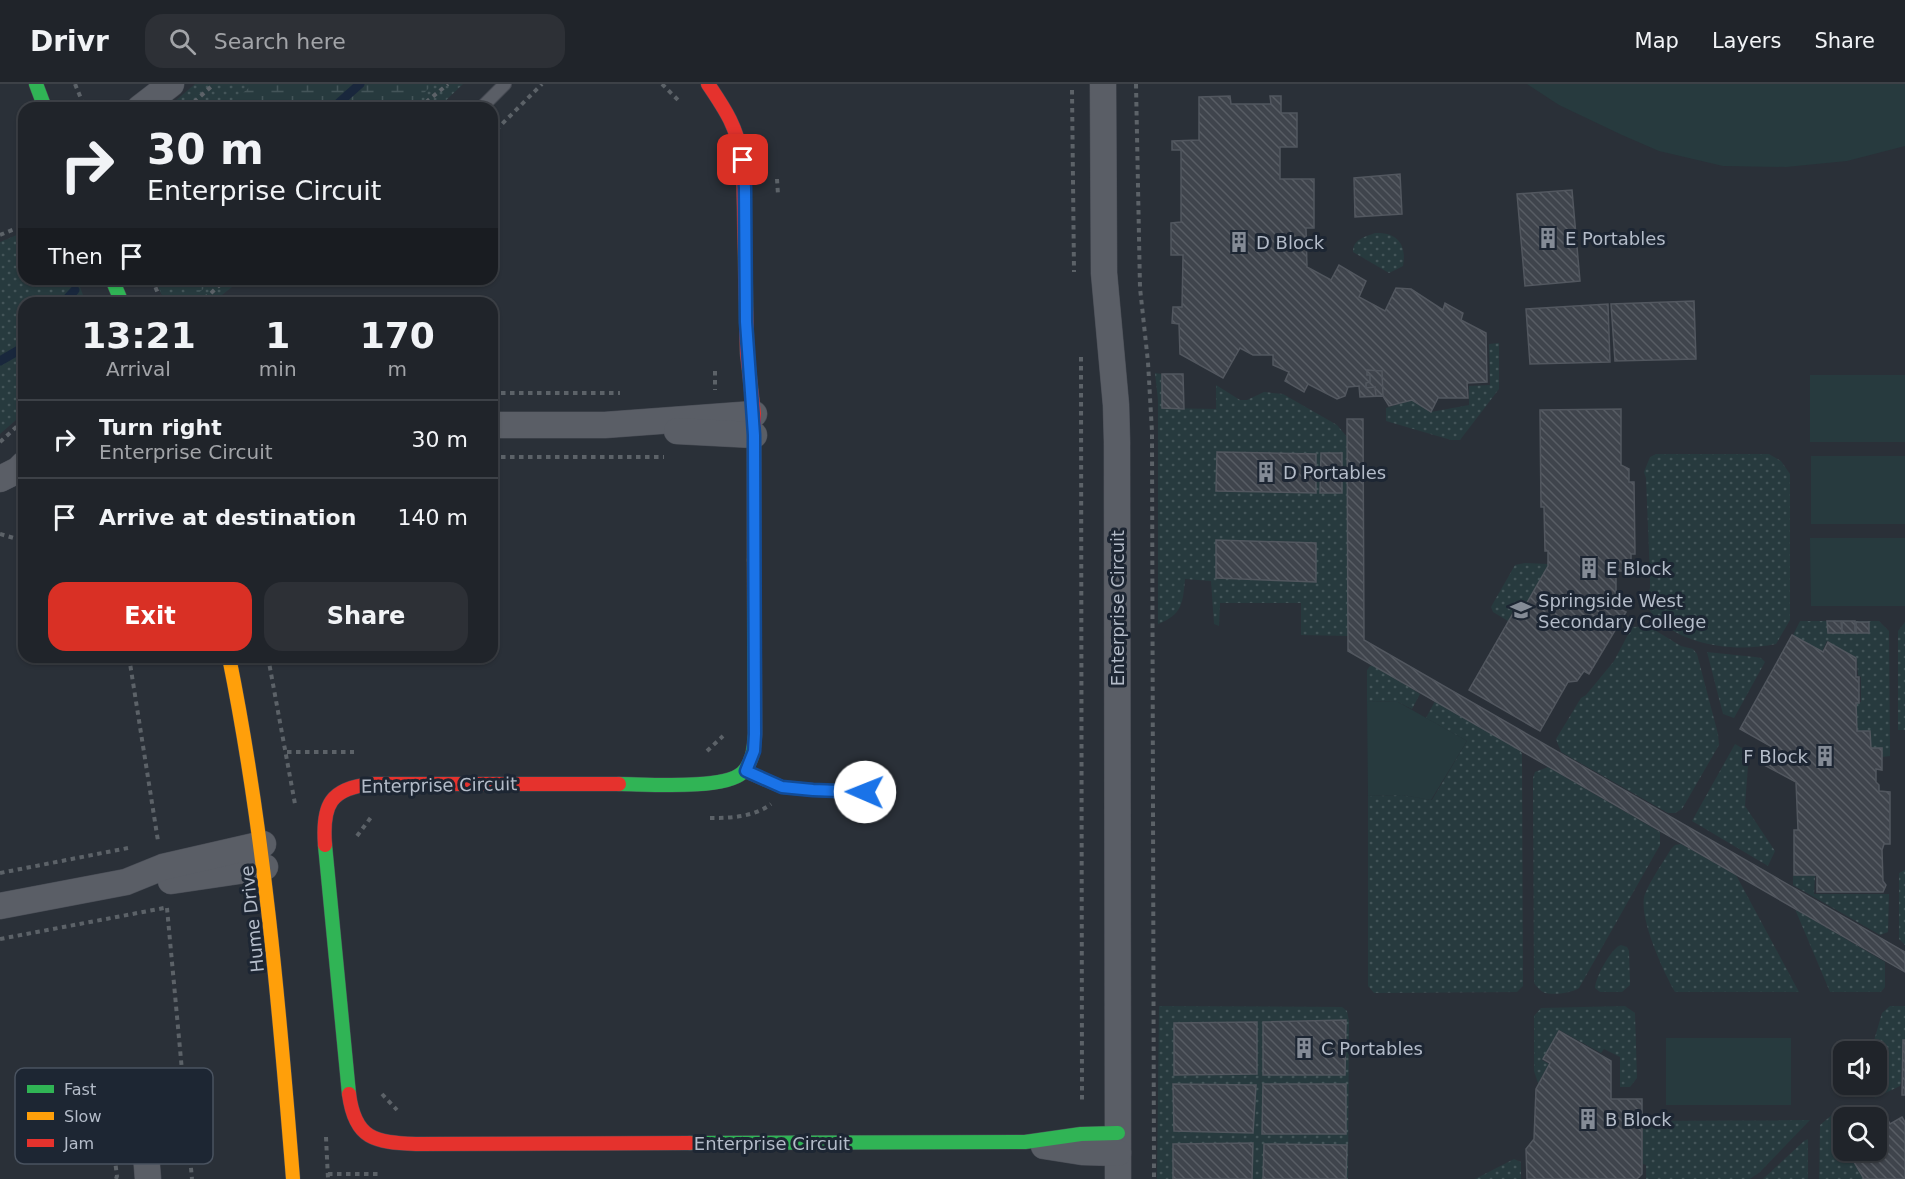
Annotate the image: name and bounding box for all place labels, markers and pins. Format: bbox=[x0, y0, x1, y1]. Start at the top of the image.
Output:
pin bbox=[717, 134, 768, 185]
building icon: E Portables bbox=[1536, 226, 1560, 250]
place label: E Portables bbox=[1565, 228, 1666, 249]
building icon: D Block bbox=[1227, 230, 1251, 254]
place label: D Block bbox=[1256, 232, 1325, 253]
building icon: D Portables bbox=[1254, 460, 1278, 484]
place label: D Portables bbox=[1283, 462, 1386, 483]
building icon: E Block bbox=[1577, 556, 1601, 580]
place label: E Block bbox=[1606, 558, 1672, 579]
place label: Springside West Secondary College bbox=[1538, 590, 1706, 632]
school or university icon: Springside West Secondary College bbox=[1509, 598, 1533, 622]
building icon: F Block bbox=[1813, 744, 1837, 768]
place label: F Block bbox=[1743, 746, 1809, 767]
building icon: C Portables bbox=[1292, 1036, 1316, 1060]
place label: C Portables bbox=[1321, 1038, 1423, 1059]
building icon: B Block bbox=[1576, 1107, 1600, 1131]
place label: B Block bbox=[1605, 1109, 1672, 1130]

